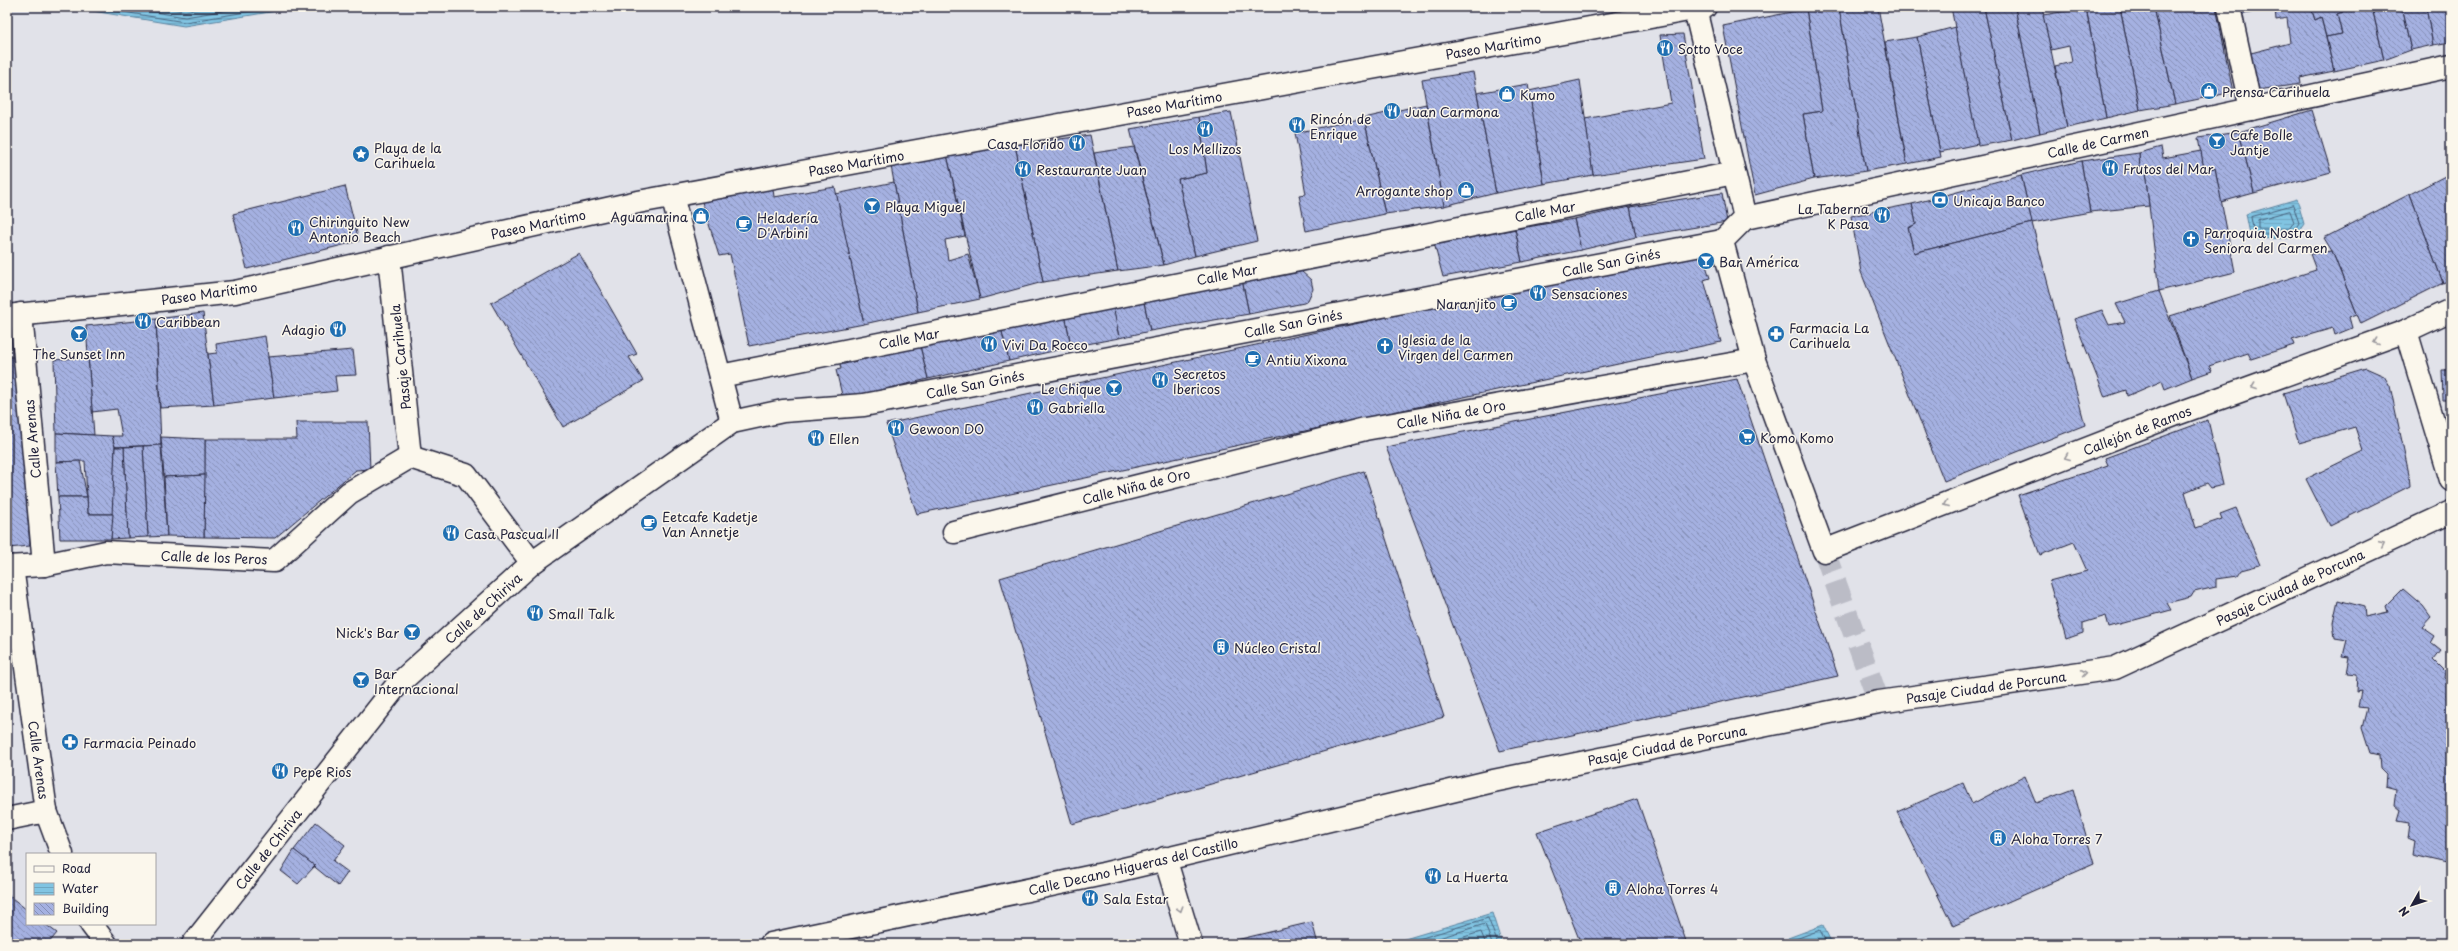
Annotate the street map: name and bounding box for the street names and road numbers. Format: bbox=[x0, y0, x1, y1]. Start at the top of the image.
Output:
street label: Paseo Marítimo bbox=[1444, 28, 1542, 64]
street label: Paseo Marítimo bbox=[1125, 86, 1223, 122]
street label: Calle de Carmen bbox=[2045, 122, 2151, 162]
street label: Paseo Marítimo bbox=[807, 145, 905, 181]
street label: Calle Mar bbox=[1513, 196, 1577, 226]
street label: Paseo Marítimo bbox=[489, 205, 587, 243]
street label: Calle San Ginés bbox=[1560, 243, 1662, 281]
street label: Calle Mar bbox=[1195, 259, 1259, 289]
street label: Paseo Marítimo bbox=[160, 277, 258, 309]
street label: Pasaje Carihuela bbox=[385, 302, 415, 411]
street label: Calle San Ginés bbox=[1242, 304, 1344, 342]
street label: Calle Mar bbox=[877, 323, 941, 353]
street label: Calle San Ginés bbox=[924, 365, 1026, 403]
street label: Calle Niña de Oro bbox=[1395, 395, 1507, 433]
street label: Calle Arenas bbox=[19, 399, 45, 479]
street label: Callejón de Ramos bbox=[2080, 401, 2194, 459]
street label: Calle Niña de Oro bbox=[1080, 463, 1192, 509]
street label: Pasaje Ciudad de Porcuna bbox=[2213, 544, 2368, 630]
street label: Calle de los Peros bbox=[160, 546, 268, 568]
street label: Calle de Chiriva bbox=[440, 568, 526, 648]
street label: Pasaje Ciudad de Porcuna bbox=[1905, 666, 2068, 708]
street label: Calle Arenas bbox=[24, 720, 54, 801]
street label: Pasaje Ciudad de Porcuna bbox=[1586, 720, 1749, 770]
street label: Calle de Chiriva bbox=[230, 804, 306, 893]
street label: Calle Decano Higueras del Castillo bbox=[1026, 833, 1240, 899]

